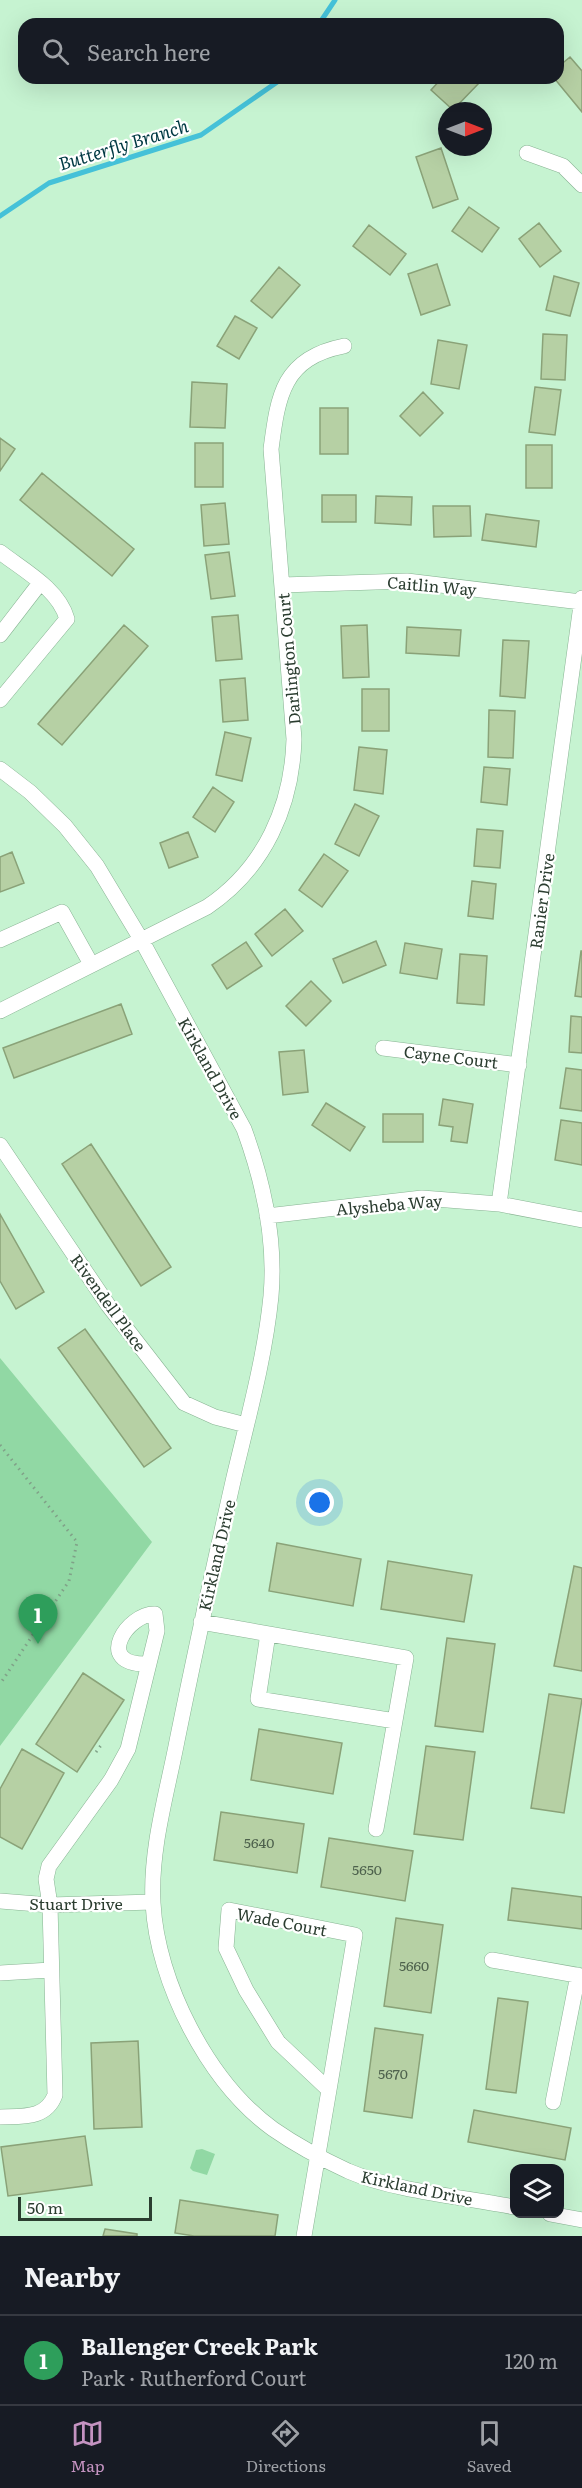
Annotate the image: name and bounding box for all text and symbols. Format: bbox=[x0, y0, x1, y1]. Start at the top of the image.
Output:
search box bbox=[18, 18, 564, 84]
icon: search bbox=[39, 35, 72, 68]
text: Search here bbox=[87, 35, 210, 68]
north arrow bbox=[438, 102, 492, 156]
water label: Butterfly Branch bbox=[55, 111, 192, 177]
street label: Caitlin Way bbox=[386, 569, 478, 601]
street label: Darlington Court bbox=[270, 592, 306, 726]
street label: Ranier Drive bbox=[522, 851, 560, 951]
street label: Kirkland Drive bbox=[173, 1012, 249, 1124]
street label: Cayne Court bbox=[403, 1038, 500, 1074]
street label: Alysheba Way bbox=[335, 1187, 444, 1221]
street label: Rivendell Place bbox=[65, 1248, 153, 1356]
your location bbox=[305, 1488, 334, 1517]
street label: Kirkland Drive bbox=[192, 1497, 240, 1613]
pin: 1 bbox=[18, 1594, 57, 1644]
house number: 5640 bbox=[244, 1832, 274, 1852]
house number: 5650 bbox=[352, 1859, 382, 1879]
street label: Stuart Drive bbox=[29, 1891, 123, 1915]
street label: Wade Court bbox=[235, 1900, 330, 1942]
house number: 5660 bbox=[399, 1955, 429, 1975]
house number: 5670 bbox=[378, 2063, 408, 2083]
street label: Kirkland Drive bbox=[359, 2163, 475, 2211]
map controls bbox=[510, 2164, 564, 2218]
button: layers bbox=[510, 2164, 564, 2218]
scale bar bbox=[18, 2194, 152, 2222]
text: 50 m bbox=[27, 2195, 63, 2219]
text: Nearby bbox=[24, 2256, 120, 2295]
text: Ballenger Creek Park bbox=[81, 2329, 318, 2362]
text: 1 bbox=[39, 2345, 48, 2375]
text: 120 m bbox=[505, 2345, 558, 2375]
text: Park · Rutherford Court bbox=[81, 2362, 306, 2392]
tab: Map bbox=[71, 2417, 105, 2477]
tab: Directions bbox=[246, 2417, 326, 2477]
tab: Saved bbox=[467, 2417, 511, 2477]

